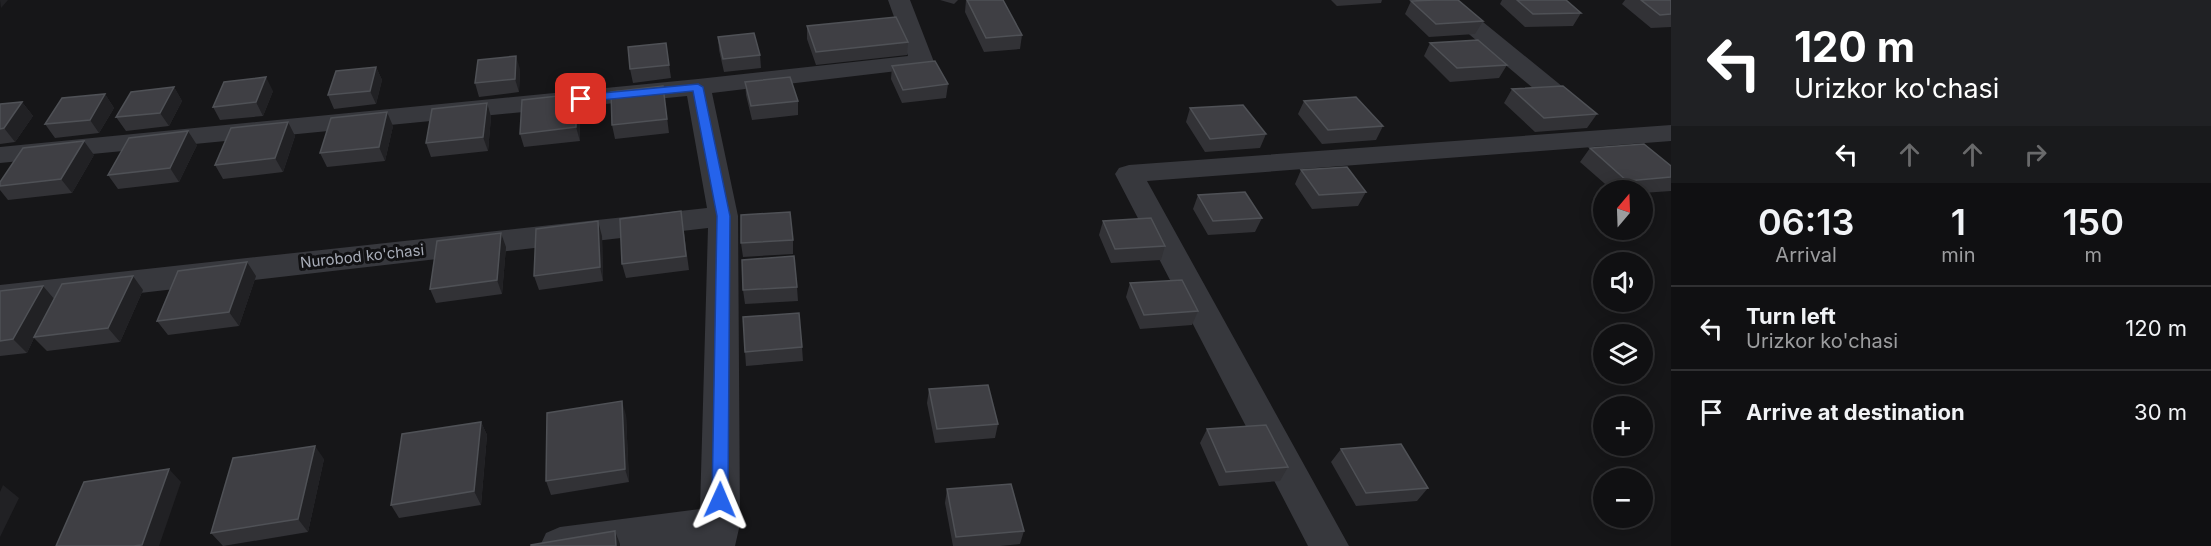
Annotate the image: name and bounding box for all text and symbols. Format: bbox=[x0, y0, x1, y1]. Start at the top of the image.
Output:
text: 120 m bbox=[1794, 21, 1915, 72]
icon: left bbox=[1695, 24, 1773, 102]
text: Urizkor ko'chasi bbox=[1794, 72, 1999, 105]
pin bbox=[555, 73, 606, 124]
icon: arrive bbox=[564, 82, 597, 115]
icon: left bbox=[1830, 138, 1863, 171]
icon: ahead bbox=[1893, 138, 1926, 171]
icon: ahead bbox=[1956, 138, 1989, 171]
icon: right bbox=[2019, 138, 2052, 171]
north arrow bbox=[1593, 180, 1653, 240]
map controls bbox=[1593, 180, 1653, 528]
text: 06:13 bbox=[1758, 200, 1854, 244]
text: 1 bbox=[1951, 200, 1966, 244]
text: 150 bbox=[2062, 200, 2124, 244]
street label: Nurobod ko'chasi bbox=[299, 240, 425, 272]
text: Arrival bbox=[1775, 243, 1837, 267]
text: min bbox=[1941, 243, 1975, 267]
text: m bbox=[2084, 243, 2102, 267]
button: sound bbox=[1593, 252, 1653, 312]
text: Turn left bbox=[1746, 303, 1836, 329]
icon: left bbox=[1695, 312, 1728, 345]
text: 120 m bbox=[2125, 315, 2187, 341]
button: layers bbox=[1593, 324, 1653, 384]
text: Urizkor ko'chasi bbox=[1746, 329, 1898, 353]
button: + bbox=[1593, 396, 1653, 456]
icon: arrive bbox=[1695, 396, 1728, 429]
text: Arrive at destination bbox=[1746, 399, 1965, 425]
text: 30 m bbox=[2134, 399, 2187, 425]
position arrow bbox=[688, 468, 752, 532]
button: − bbox=[1593, 468, 1653, 528]

